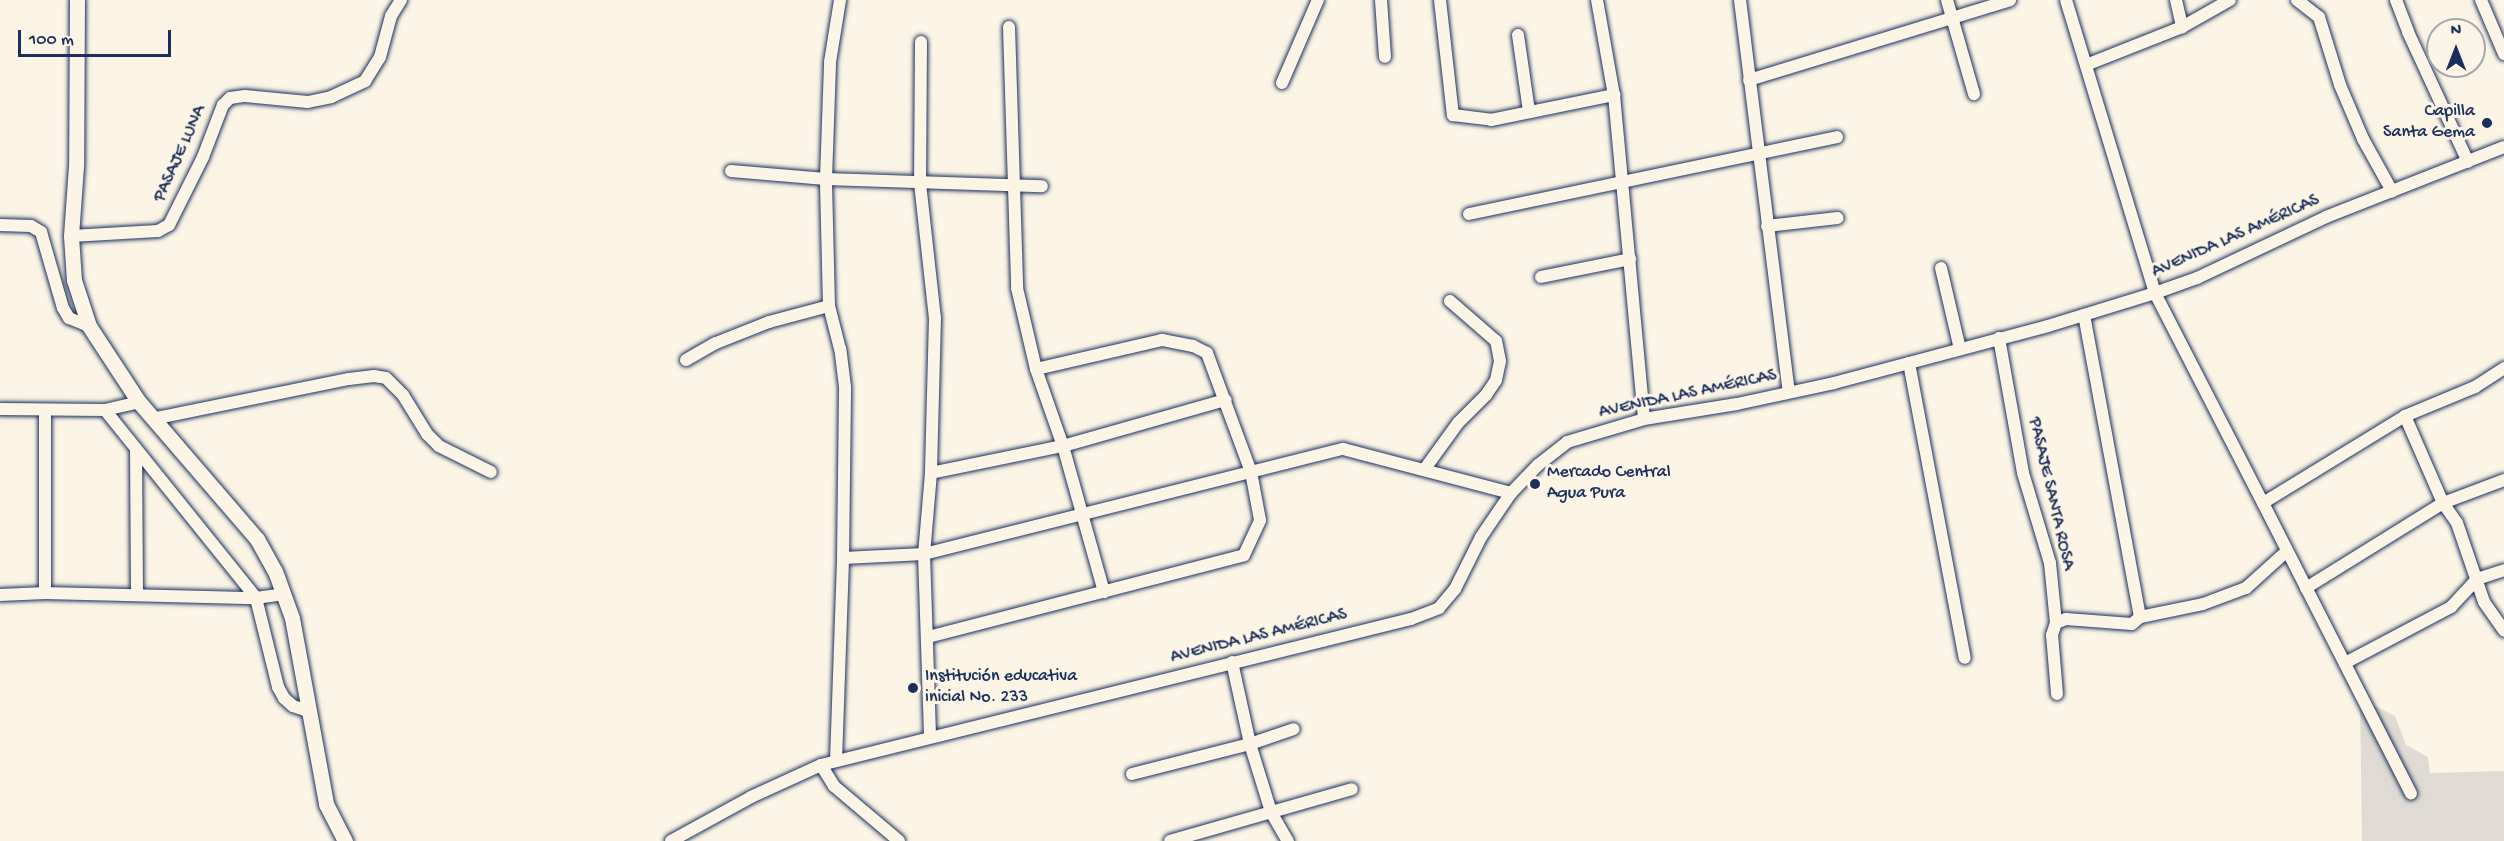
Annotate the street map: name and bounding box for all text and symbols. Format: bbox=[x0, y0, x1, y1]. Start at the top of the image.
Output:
scale bar bbox=[21, 18, 174, 56]
north arrow bbox=[2426, 18, 2486, 78]
text: N bbox=[2451, 22, 2461, 41]
text: 100 m bbox=[29, 30, 74, 51]
street label: PASAJE LUNA bbox=[150, 102, 212, 206]
place label: Capilla Santa Gema bbox=[2383, 102, 2475, 144]
marker: Capilla Santa Gema bbox=[2480, 116, 2494, 130]
street label: AVENIDA LAS AMÉRICAS bbox=[2149, 190, 2323, 284]
street label: AVENIDA LAS AMÉRICAS bbox=[1597, 366, 1779, 424]
street label: PASAJE SANTA ROSA bbox=[2022, 415, 2078, 573]
place label: Mercado Central Agua Pura bbox=[1547, 463, 1671, 506]
marker: Mercado Central Agua Pura bbox=[1528, 477, 1542, 491]
street label: AVENIDA LAS AMÉRICAS bbox=[1169, 605, 1349, 669]
place label: Institución educativa inicial No. 233 bbox=[925, 667, 1077, 710]
marker: Institución educativa inicial No. 233 bbox=[906, 681, 920, 695]

